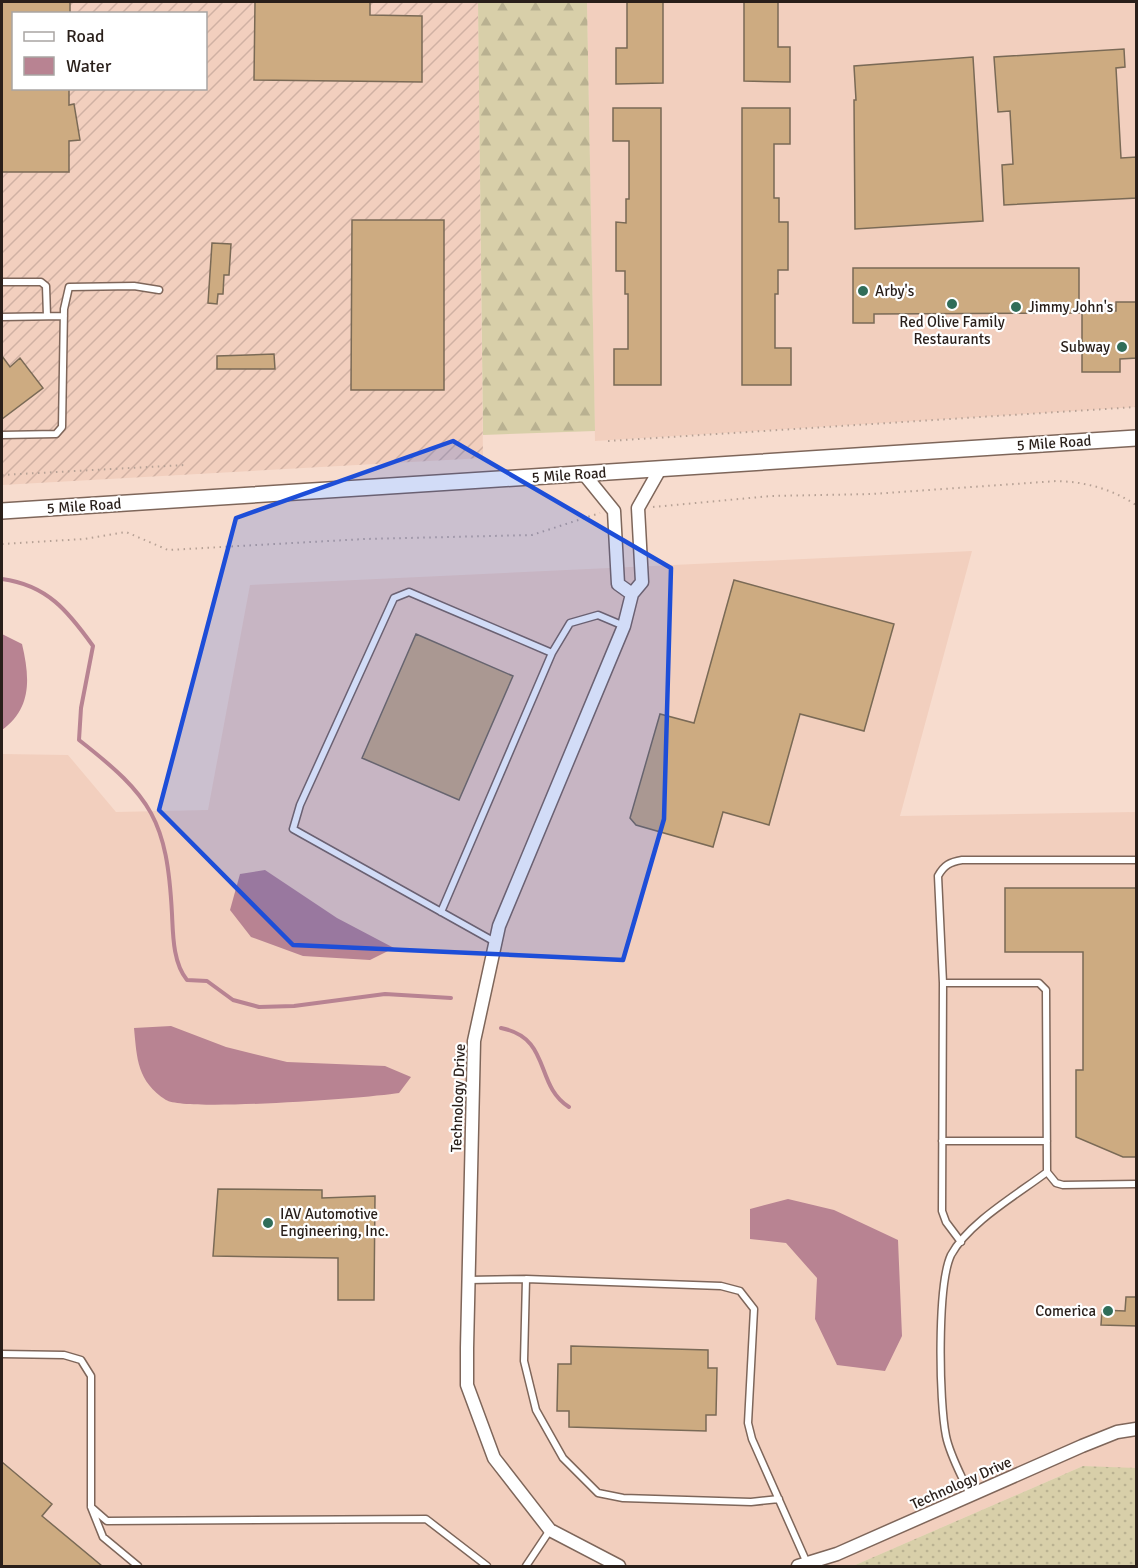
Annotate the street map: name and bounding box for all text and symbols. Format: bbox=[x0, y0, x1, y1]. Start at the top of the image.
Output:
legend bbox=[12, 12, 207, 90]
text: Road bbox=[66, 25, 105, 47]
text: Water bbox=[66, 55, 112, 77]
place label: Arby's bbox=[875, 282, 915, 300]
marker: Arby's bbox=[856, 284, 870, 298]
marker: Red Olive Family Restaurants bbox=[945, 297, 959, 311]
place label: Jimmy John's bbox=[1028, 298, 1114, 316]
marker: Jimmy John's bbox=[1009, 300, 1023, 314]
place label: Red Olive Family Restaurants bbox=[899, 313, 1005, 348]
place label: Subway bbox=[1060, 338, 1110, 356]
marker: Subway bbox=[1115, 340, 1129, 354]
street label: 5 Mile Road bbox=[1016, 431, 1092, 455]
street label: 5 Mile Road bbox=[531, 463, 607, 487]
street label: 5 Mile Road bbox=[46, 494, 122, 518]
street label: Technology Drive bbox=[447, 1043, 469, 1153]
place label: IAV Automotive Engineering, Inc. bbox=[280, 1205, 389, 1240]
marker: IAV Automotive Engineering, Inc. bbox=[261, 1216, 275, 1230]
place label: Comerica bbox=[1035, 1302, 1096, 1320]
marker: Comerica bbox=[1101, 1304, 1115, 1318]
street label: Technology Drive bbox=[908, 1453, 1014, 1513]

